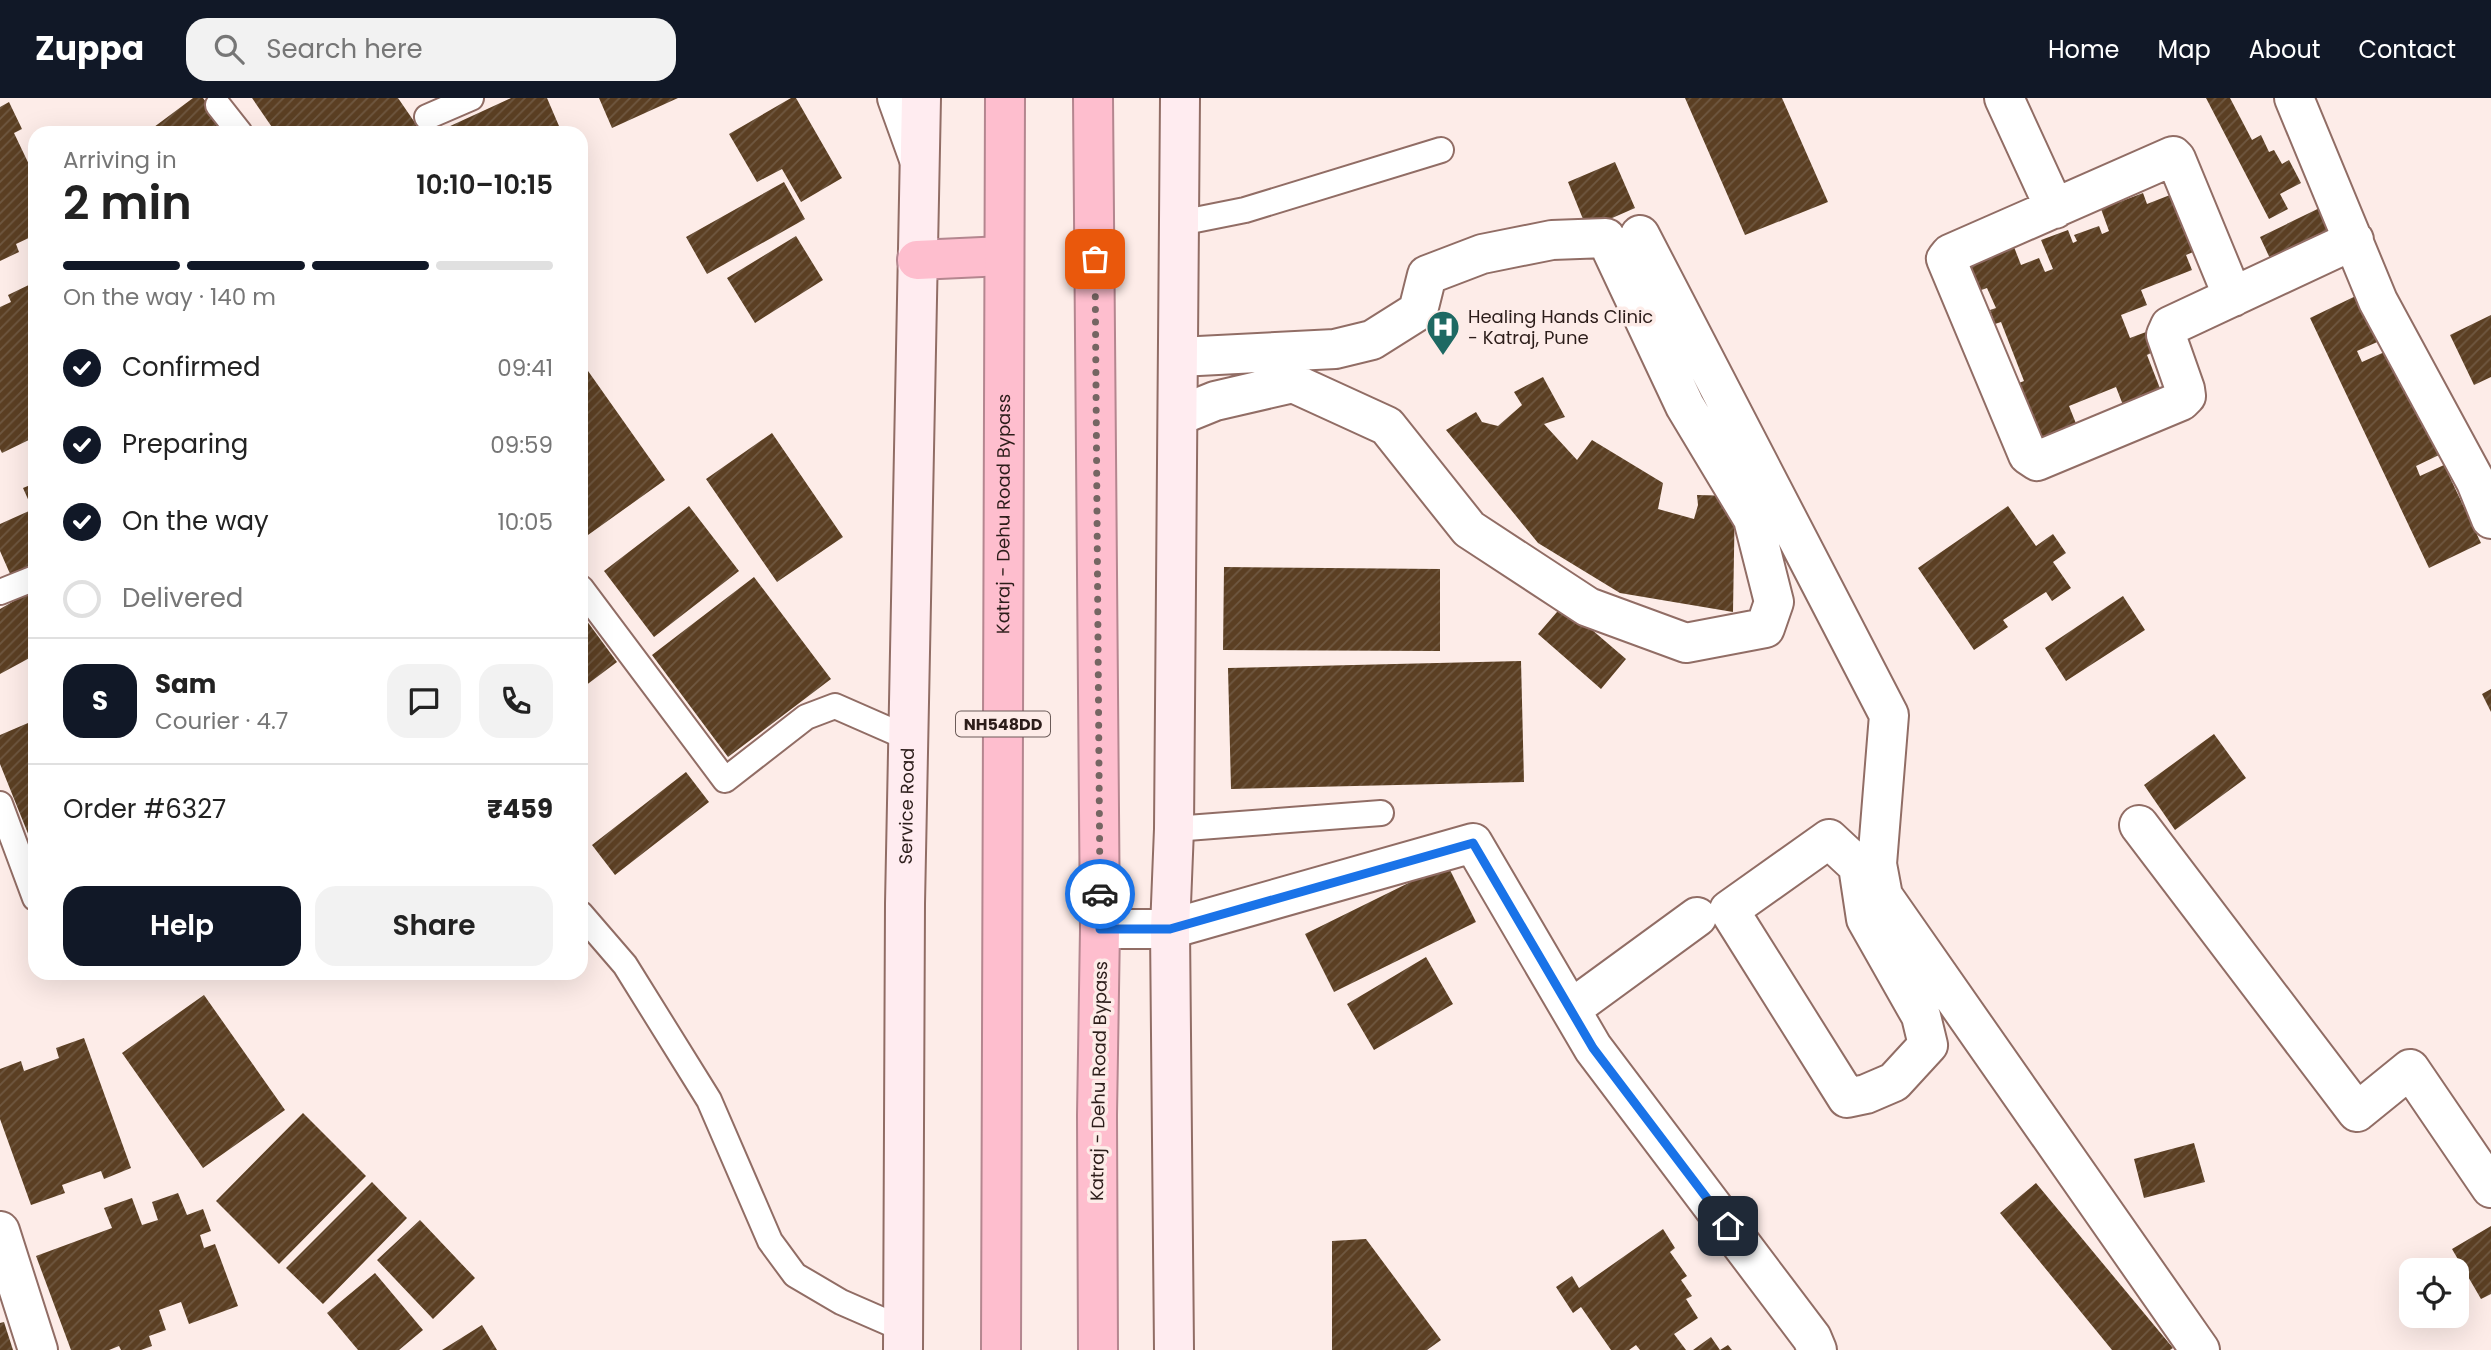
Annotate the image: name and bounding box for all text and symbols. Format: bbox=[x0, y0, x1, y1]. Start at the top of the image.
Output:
search box bbox=[186, 18, 676, 81]
text: Zuppa bbox=[35, 25, 144, 72]
icon: search bbox=[210, 30, 248, 68]
text: Search here bbox=[266, 31, 423, 67]
text: Home bbox=[2048, 33, 2120, 66]
text: Map bbox=[2158, 33, 2211, 66]
text: About bbox=[2249, 33, 2320, 66]
text: Contact bbox=[2358, 33, 2456, 66]
text: Arriving in bbox=[63, 144, 177, 176]
text: 10:10–10:15 bbox=[416, 167, 553, 203]
text: 2 min bbox=[63, 171, 192, 235]
pin bbox=[1065, 229, 1125, 289]
icon: bag bbox=[1076, 240, 1114, 278]
text: On the way · 140 m bbox=[63, 281, 276, 313]
place label: Healing Hands Clinic - Katraj, Pune bbox=[1468, 304, 1653, 350]
hospital icon: Healing Hands Clinic - Katraj, Pune bbox=[1424, 308, 1462, 357]
icon: check bbox=[63, 349, 101, 387]
text: Confirmed bbox=[122, 349, 260, 385]
text: 09:41 bbox=[497, 352, 553, 384]
street label: Katraj - Dehu Road Bypass bbox=[990, 394, 1016, 634]
icon: check bbox=[63, 426, 101, 464]
text: Preparing bbox=[122, 426, 248, 462]
text: 09:59 bbox=[490, 429, 553, 461]
icon: check bbox=[63, 503, 101, 541]
text: On the way bbox=[122, 503, 269, 539]
text: 10:05 bbox=[497, 506, 553, 538]
text: Delivered bbox=[122, 580, 243, 616]
button: chat bbox=[387, 664, 461, 738]
button: phone bbox=[479, 664, 553, 738]
text: Sam bbox=[155, 666, 216, 702]
text: S bbox=[92, 683, 108, 719]
text: Courier · 4.7 bbox=[155, 705, 288, 737]
road number: NH548DD bbox=[956, 712, 1050, 736]
street label: Service Road bbox=[893, 747, 920, 865]
text: Order #6327 bbox=[63, 791, 226, 827]
text: ₹459 bbox=[487, 791, 553, 827]
courier bbox=[1065, 859, 1135, 929]
icon: car bbox=[1081, 875, 1119, 913]
button: Help bbox=[63, 886, 301, 966]
button: Share bbox=[315, 886, 553, 966]
street label: Katraj - Dehu Road Bypass bbox=[1084, 961, 1113, 1201]
pin bbox=[1698, 1196, 1758, 1256]
icon: home bbox=[1709, 1207, 1747, 1245]
map controls bbox=[2399, 1258, 2469, 1328]
button: locate bbox=[2399, 1258, 2469, 1328]

